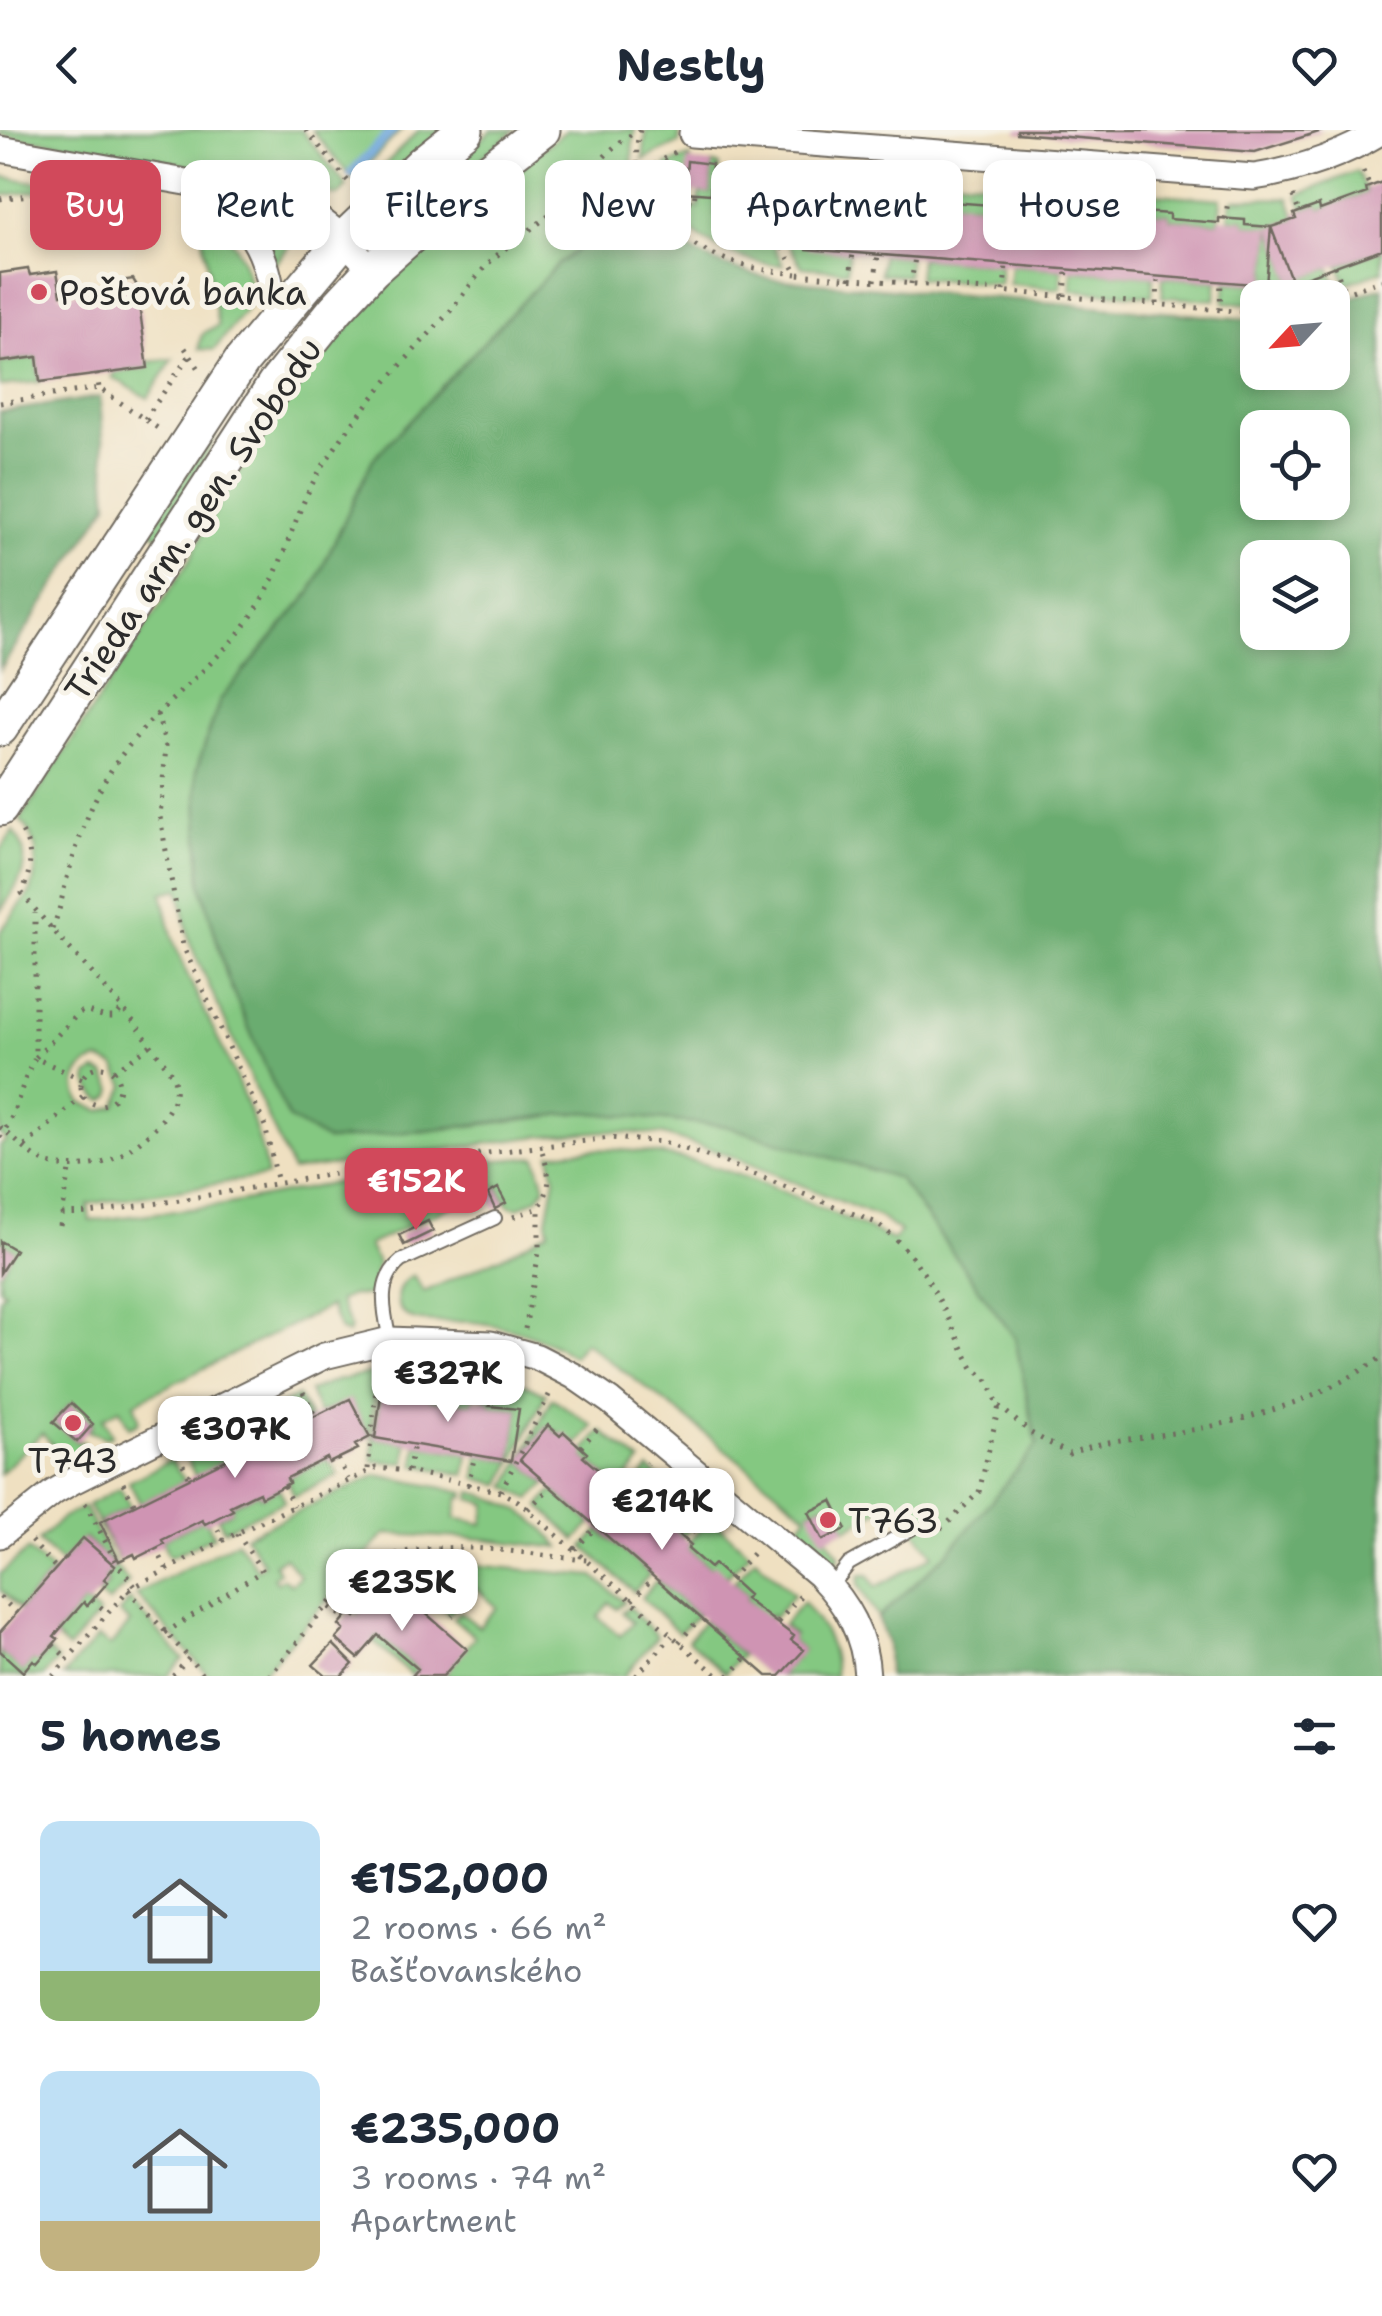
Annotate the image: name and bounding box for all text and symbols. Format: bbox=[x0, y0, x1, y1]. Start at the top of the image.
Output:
text: Nestly bbox=[616, 35, 766, 95]
icon: back bbox=[40, 38, 95, 93]
icon: heart bbox=[1287, 38, 1342, 93]
chip: Buy bbox=[30, 160, 161, 250]
chip: Rent bbox=[181, 160, 330, 250]
chip: Filters bbox=[350, 160, 525, 250]
chip: New bbox=[545, 160, 691, 250]
chip: Apartment bbox=[711, 160, 963, 250]
chip: House bbox=[983, 160, 1156, 250]
place label: Poštová banka bbox=[59, 269, 307, 316]
north arrow bbox=[1240, 280, 1350, 390]
map controls bbox=[1240, 280, 1350, 650]
marker: Poštová banka bbox=[28, 281, 50, 303]
street label: Trieda arm. gen. Svobodu bbox=[54, 328, 332, 710]
button: locate bbox=[1240, 410, 1350, 520]
button: layers bbox=[1240, 540, 1350, 650]
pin: €152K bbox=[346, 1148, 486, 1233]
text: €152K bbox=[367, 1159, 465, 1202]
pin: €327K bbox=[378, 1340, 518, 1425]
text: €327K bbox=[394, 1351, 502, 1394]
pin: €307K bbox=[165, 1396, 305, 1481]
text: €307K bbox=[180, 1407, 290, 1450]
marker: T743 bbox=[62, 1412, 84, 1434]
place label: T743 bbox=[28, 1437, 118, 1484]
pin: €214K bbox=[592, 1468, 732, 1553]
text: €214K bbox=[611, 1479, 713, 1522]
place label: T763 bbox=[848, 1497, 939, 1544]
marker: T763 bbox=[817, 1509, 839, 1531]
pin: €235K bbox=[332, 1549, 472, 1634]
text: €235K bbox=[348, 1560, 456, 1603]
text: 5 homes bbox=[40, 1708, 221, 1764]
icon: filters bbox=[1287, 1709, 1342, 1764]
text: €152,000 bbox=[350, 1850, 549, 1906]
icon: home bbox=[120, 1861, 240, 1981]
icon: heart bbox=[1287, 1894, 1342, 1949]
text: 2 rooms · 66 m² bbox=[350, 1906, 607, 1949]
text: Bašťovanského bbox=[350, 1949, 582, 1992]
text: €235,000 bbox=[350, 2100, 560, 2156]
icon: home bbox=[120, 2111, 240, 2231]
icon: heart bbox=[1287, 2144, 1342, 2199]
text: 3 rooms · 74 m² bbox=[350, 2156, 606, 2199]
text: Apartment bbox=[350, 2199, 517, 2242]

